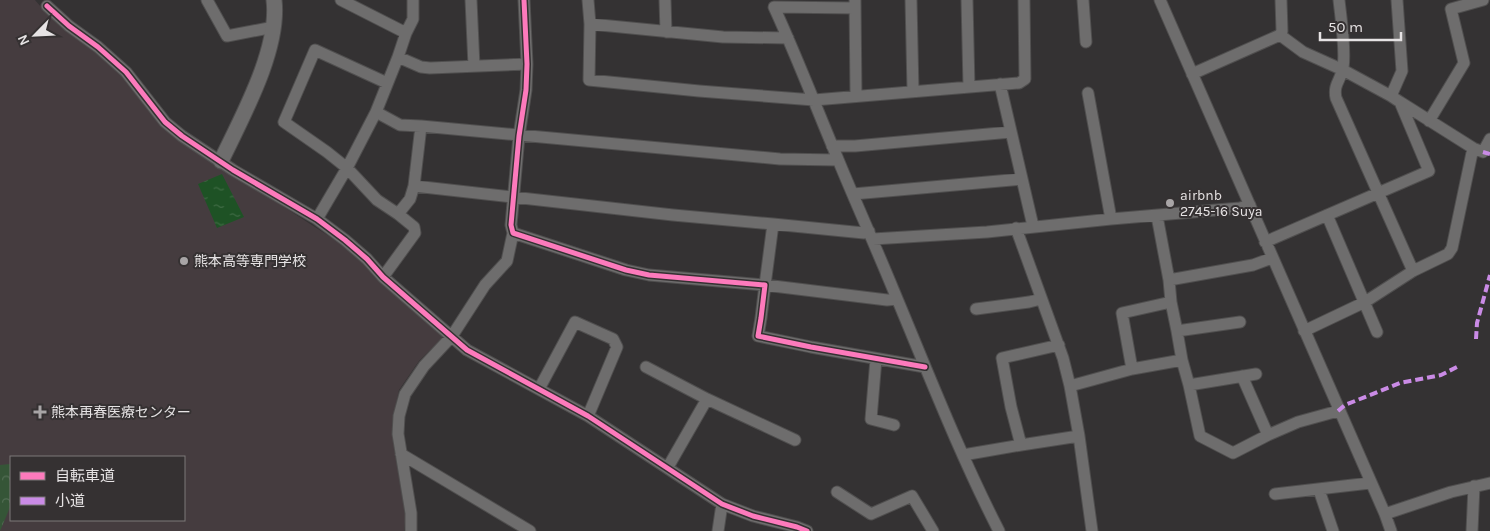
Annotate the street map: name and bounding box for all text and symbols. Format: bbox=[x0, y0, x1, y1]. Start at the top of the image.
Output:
north arrow bbox=[10, 10, 60, 60]
scale bar bbox=[1320, 10, 1401, 42]
text: 50 m bbox=[1328, 18, 1363, 36]
text: N bbox=[14, 32, 33, 48]
place label: airbnb 2745-16 Suya bbox=[1180, 187, 1262, 220]
marker: airbnb 2745-16 Suya bbox=[1164, 197, 1176, 209]
place label: 熊本高等専門学校 bbox=[194, 253, 306, 270]
marker: 熊本高等専門学校 bbox=[178, 255, 190, 267]
place label: 熊本再春医療センター bbox=[51, 404, 191, 421]
marker: 熊本再春医療センター bbox=[33, 405, 47, 419]
legend bbox=[10, 456, 185, 521]
text: 自転車道 bbox=[55, 467, 115, 485]
text: 小道 bbox=[55, 492, 85, 510]

